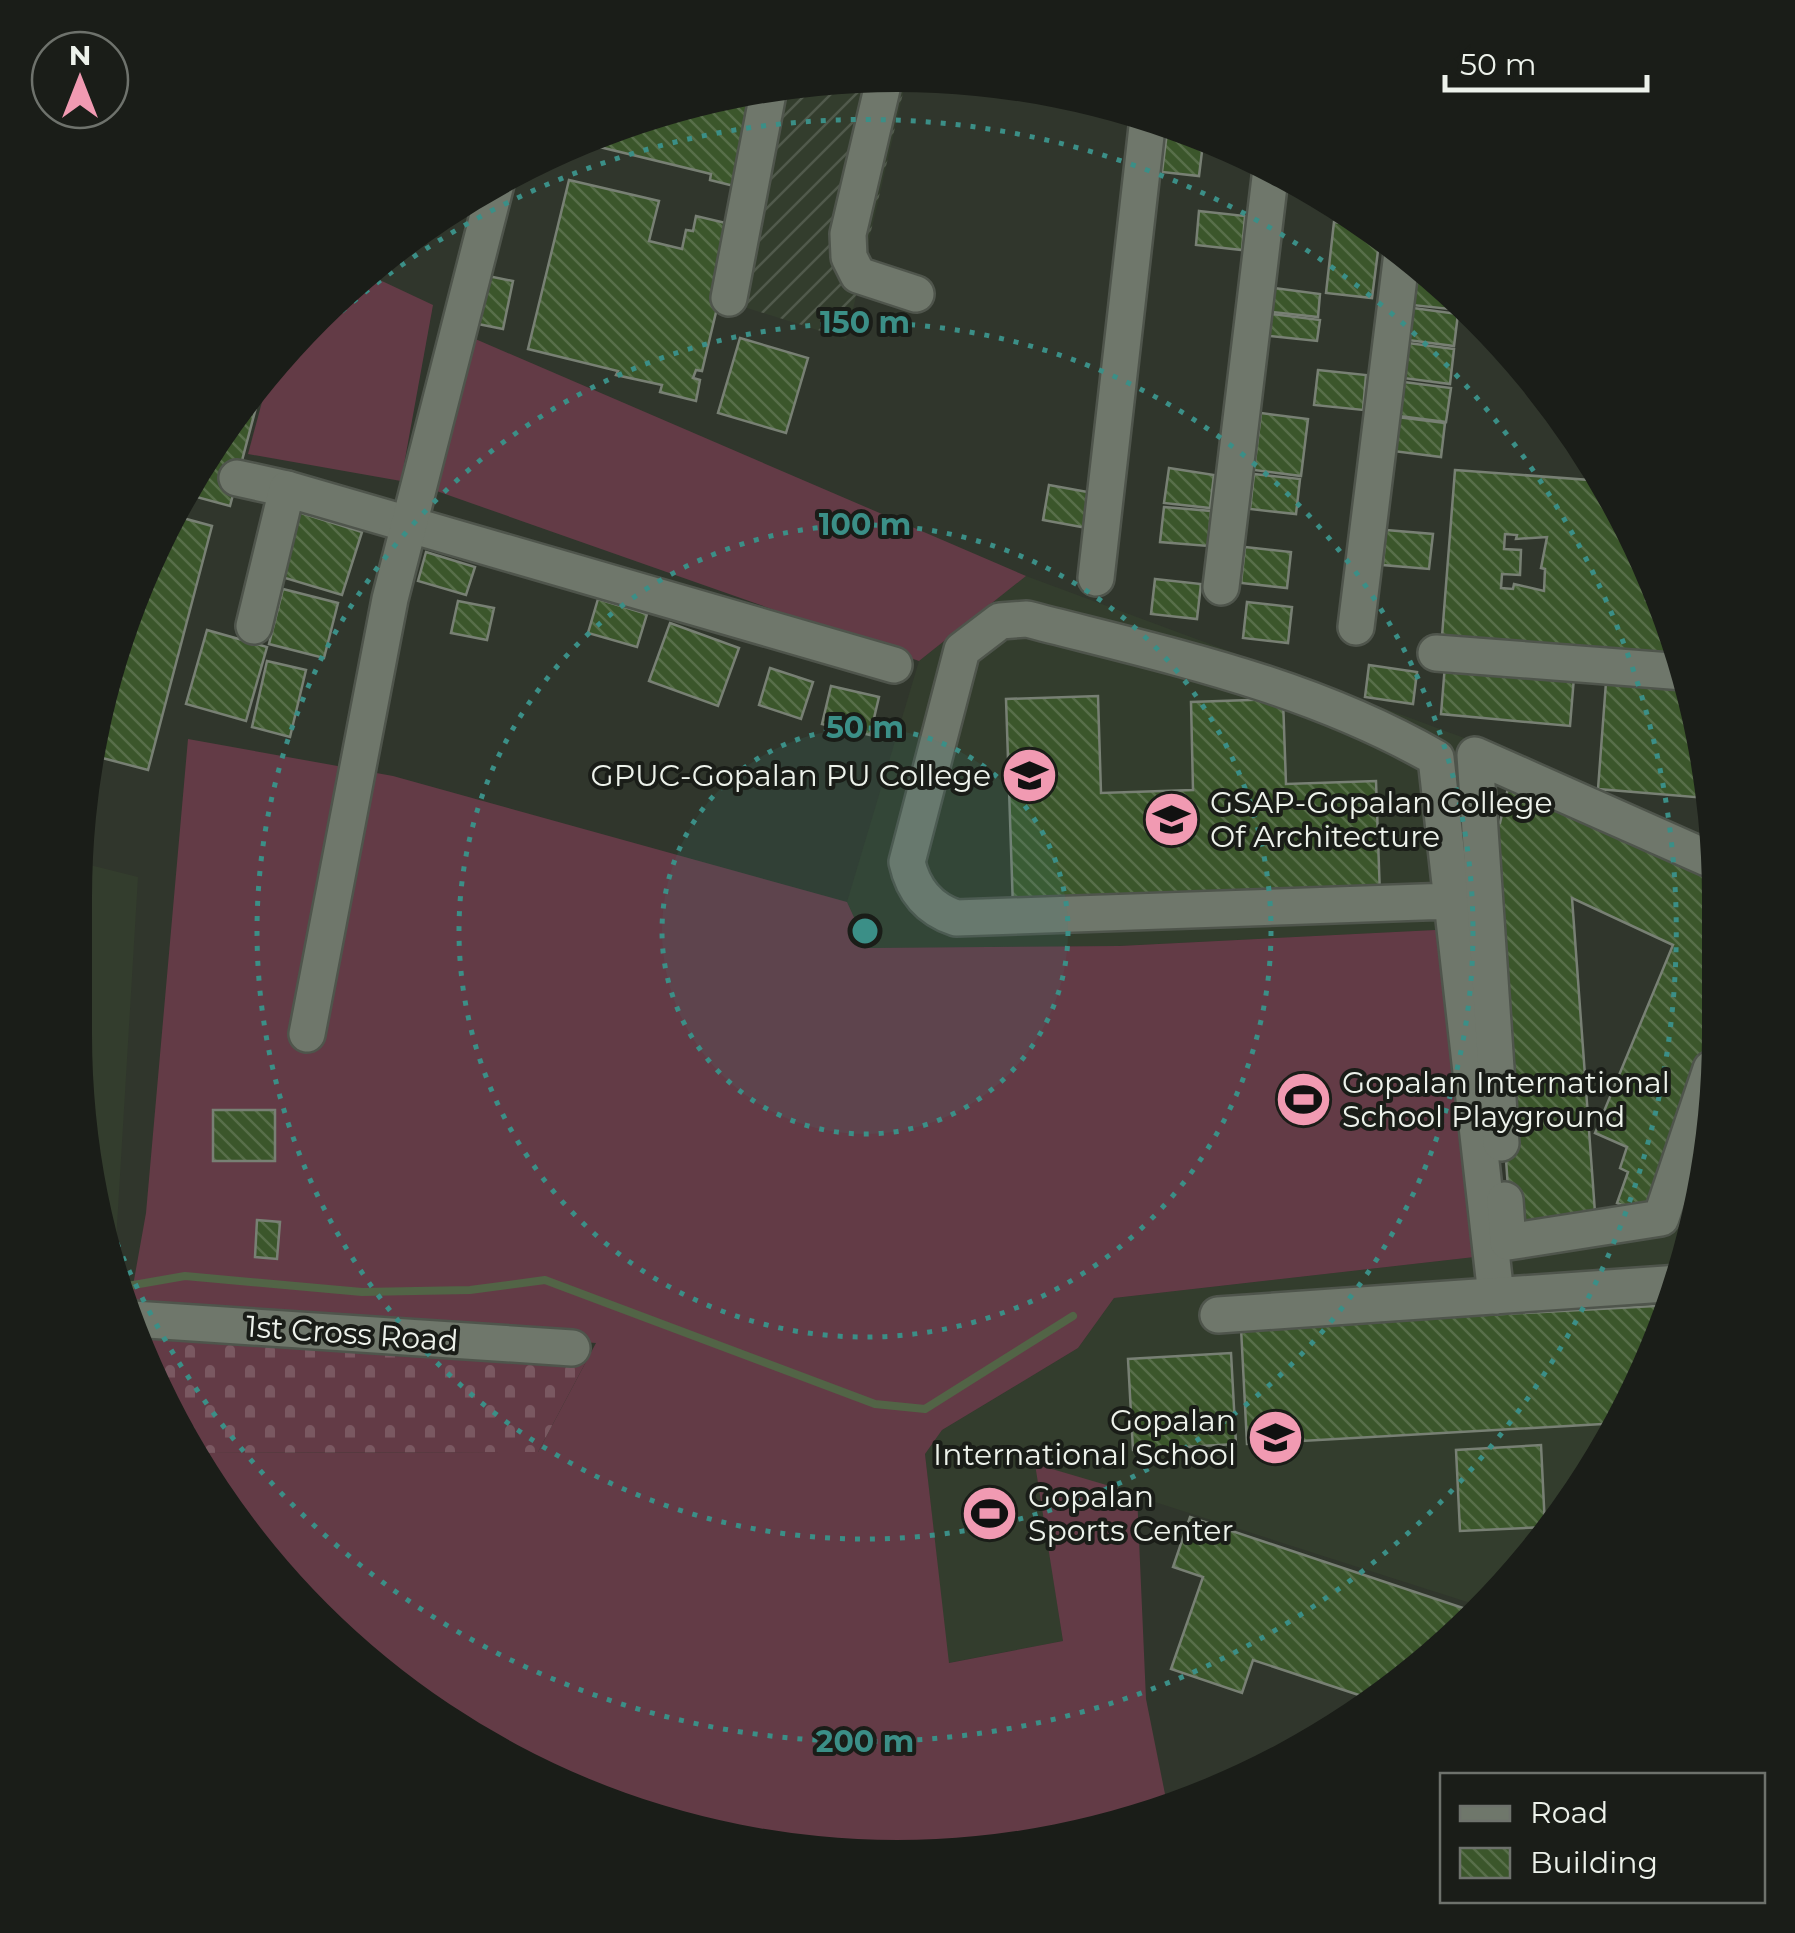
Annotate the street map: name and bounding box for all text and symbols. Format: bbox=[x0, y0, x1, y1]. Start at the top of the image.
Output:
north arrow bbox=[30, 30, 130, 130]
scale bar bbox=[1445, 30, 1648, 92]
text: N bbox=[69, 38, 91, 72]
text: 50 m bbox=[1460, 46, 1537, 83]
text: 150 m bbox=[820, 304, 910, 341]
text: 100 m bbox=[819, 506, 911, 543]
text: 50 m bbox=[826, 709, 904, 746]
school or university icon: GPUC-Gopalan PU College bbox=[1000, 746, 1060, 806]
place label: GPUC-Gopalan PU College bbox=[591, 757, 991, 794]
place label: GSAP-Gopalan College Of Architecture bbox=[1210, 784, 1553, 855]
school or university icon: GSAP-Gopalan College Of Architecture bbox=[1141, 790, 1201, 850]
centre of rings bbox=[847, 913, 883, 949]
place label: Gopalan International School Playground bbox=[1342, 1064, 1670, 1135]
sports icon: Gopalan International School Playground bbox=[1273, 1070, 1333, 1130]
street label: 1st Cross Road bbox=[245, 1308, 459, 1359]
place label: Gopalan International School bbox=[933, 1402, 1236, 1473]
school or university icon: Gopalan International School bbox=[1245, 1408, 1305, 1468]
place label: Gopalan Sports Center bbox=[1028, 1478, 1234, 1549]
sports icon: Gopalan Sports Center bbox=[959, 1484, 1019, 1544]
text: 200 m bbox=[816, 1723, 914, 1760]
legend bbox=[1440, 1773, 1765, 1903]
text: Road bbox=[1530, 1794, 1608, 1831]
text: Building bbox=[1530, 1844, 1658, 1881]

